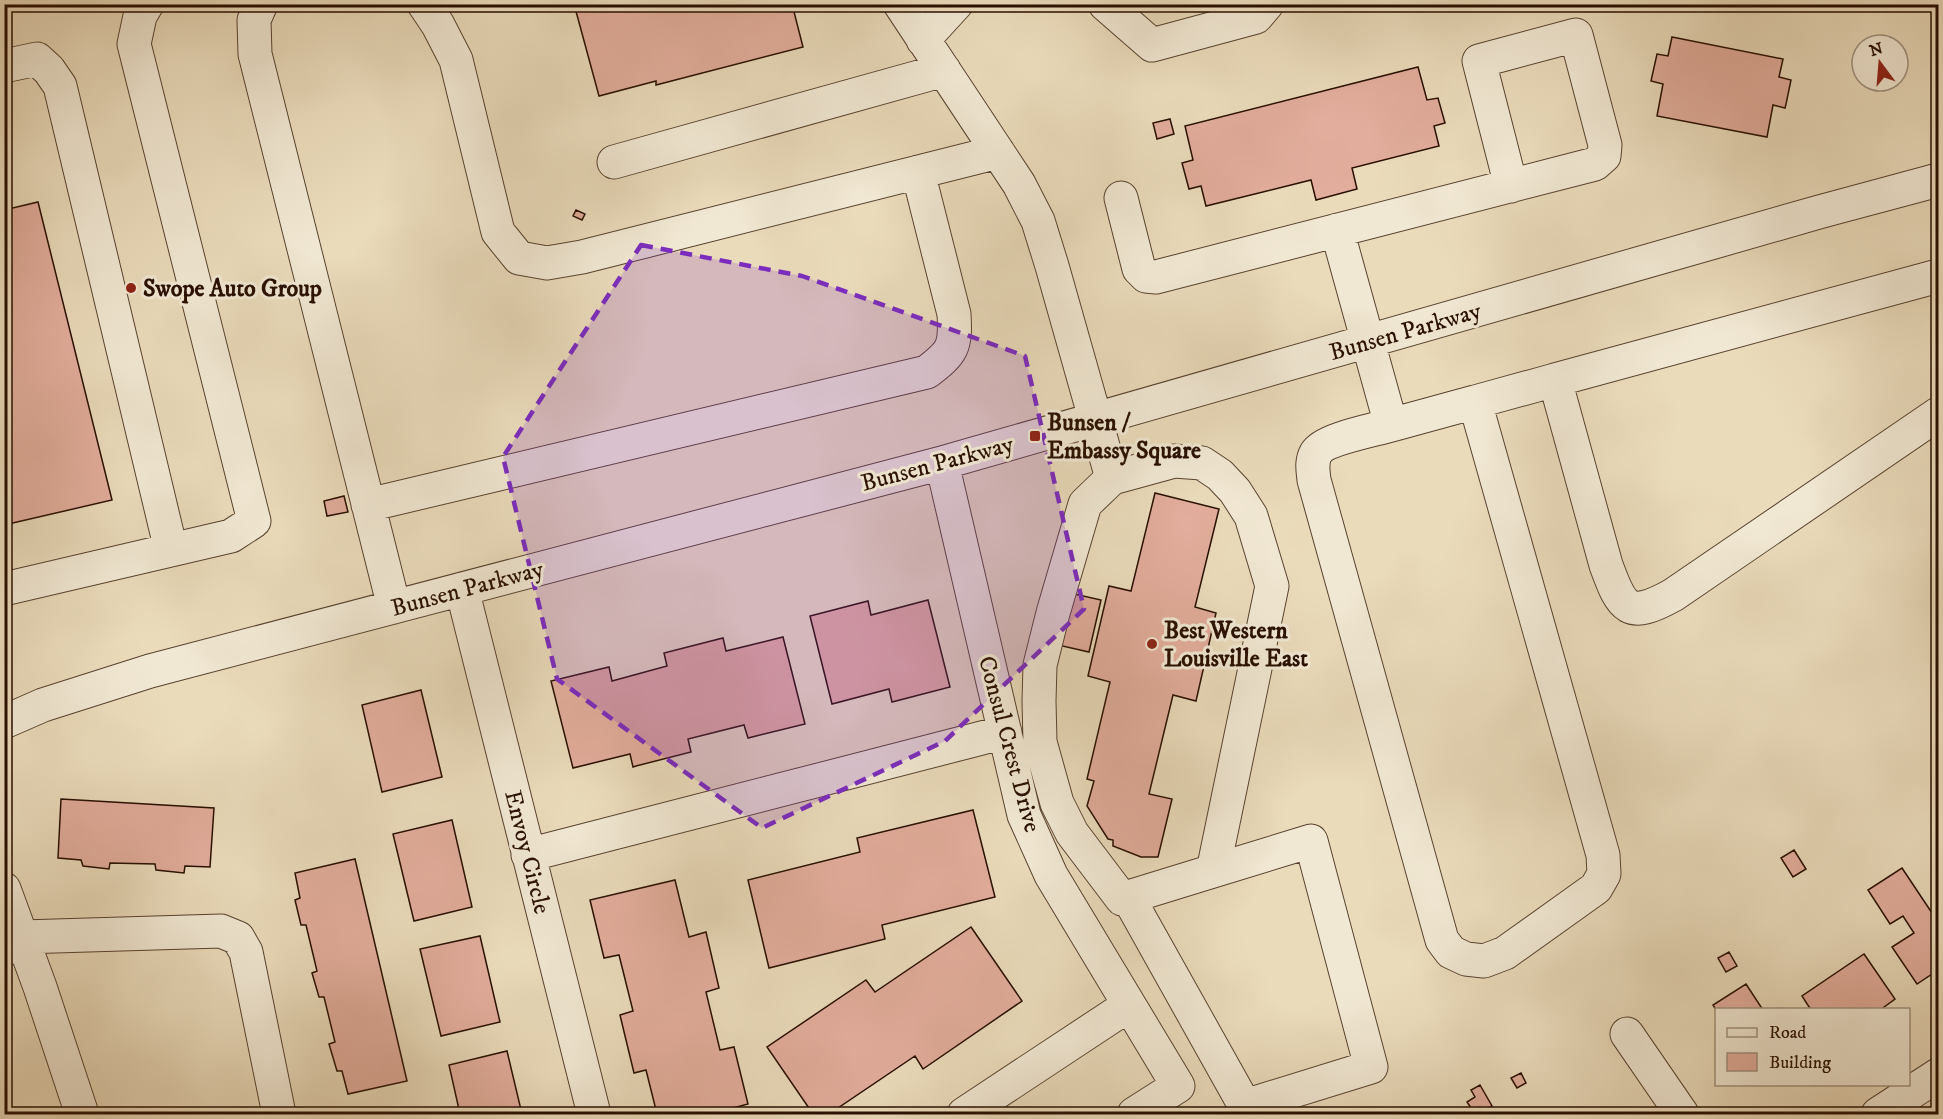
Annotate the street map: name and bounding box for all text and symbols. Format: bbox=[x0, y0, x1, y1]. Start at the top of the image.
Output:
north arrow bbox=[1850, 33, 1910, 93]
text: N bbox=[1867, 38, 1885, 61]
place label: Swope Auto Group bbox=[143, 274, 322, 304]
marker: Swope Auto Group bbox=[124, 281, 138, 295]
street label: Bunsen Parkway bbox=[1326, 296, 1485, 368]
place label: Bunsen / Embassy Square bbox=[1047, 408, 1201, 466]
street label: Bunsen Parkway bbox=[858, 429, 1017, 499]
marker: Bunsen / Embassy Square bbox=[1028, 429, 1042, 443]
street label: Bunsen Parkway bbox=[388, 554, 547, 624]
place label: Best Western Louisville East bbox=[1164, 616, 1308, 674]
marker: Best Western Louisville East bbox=[1145, 637, 1159, 651]
street label: Consul Crest Drive bbox=[971, 653, 1047, 836]
street label: Envoy Circle bbox=[497, 787, 557, 917]
legend bbox=[1715, 1008, 1910, 1086]
text: Road bbox=[1769, 1022, 1806, 1044]
text: Building bbox=[1769, 1052, 1831, 1074]

